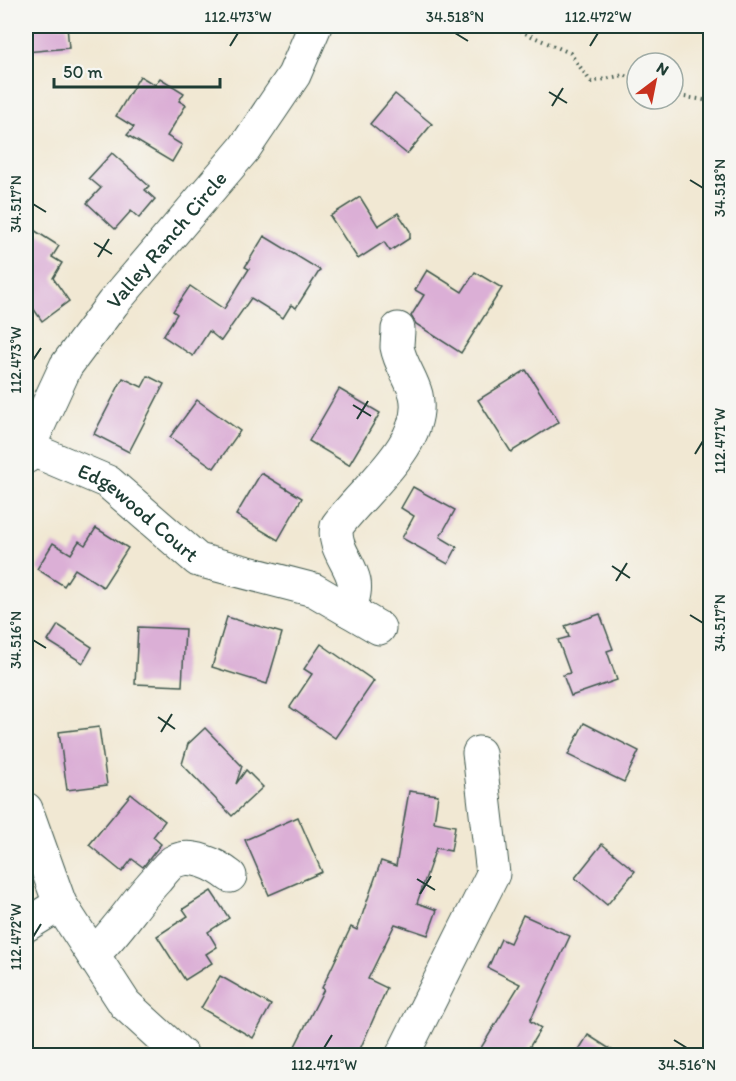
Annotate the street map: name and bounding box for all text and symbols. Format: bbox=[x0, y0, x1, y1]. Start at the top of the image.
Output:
text: 112.473°W bbox=[204, 8, 272, 26]
text: 34.518°N bbox=[426, 8, 484, 26]
text: 112.472°W bbox=[564, 8, 632, 26]
scale bar bbox=[54, 51, 220, 89]
north arrow bbox=[625, 51, 685, 111]
text: N bbox=[653, 58, 672, 80]
text: 50 m bbox=[63, 61, 103, 83]
text: 34.518°N bbox=[711, 159, 729, 217]
street label: Valley Ranch Circle bbox=[101, 166, 232, 313]
text: 34.517°N bbox=[7, 175, 25, 233]
text: 112.473°W bbox=[7, 326, 25, 394]
text: 112.471°W bbox=[711, 408, 729, 474]
street label: Edgewood Court bbox=[74, 458, 204, 567]
text: 34.517°N bbox=[711, 594, 729, 652]
text: 34.516°N bbox=[7, 611, 25, 669]
text: 112.472°W bbox=[7, 903, 25, 971]
text: 112.471°W bbox=[291, 1056, 357, 1074]
text: 34.516°N bbox=[658, 1056, 716, 1074]

